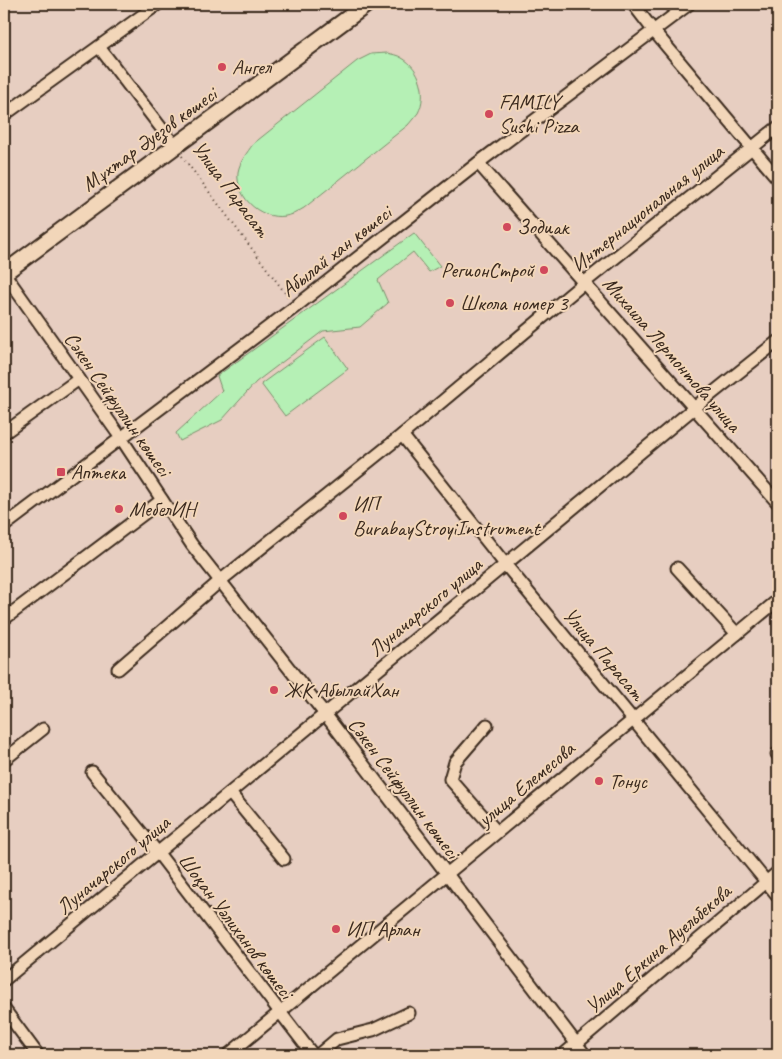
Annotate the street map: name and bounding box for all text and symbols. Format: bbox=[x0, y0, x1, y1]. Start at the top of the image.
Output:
place label: Ангел bbox=[232, 54, 273, 80]
marker: Ангел bbox=[216, 61, 228, 73]
street label: Мұхтар Әуезов көшесі bbox=[76, 79, 225, 198]
place label: FAMILY Sushi Pizza bbox=[499, 89, 580, 139]
marker: FAMILY Sushi Pizza bbox=[483, 108, 495, 120]
street label: Улица Парасат bbox=[186, 136, 276, 243]
street label: Интернациональная улица bbox=[565, 137, 730, 278]
street label: Абылай хан көшесі bbox=[275, 198, 399, 302]
place label: Зодиак bbox=[517, 214, 571, 240]
marker: Зодиак bbox=[501, 221, 513, 233]
place label: РегионСтрой bbox=[441, 257, 535, 283]
marker: РегионСтрой bbox=[538, 264, 550, 276]
street label: Михаила Лермонтова улица bbox=[597, 271, 748, 438]
place label: Школа номер 3 bbox=[460, 290, 569, 316]
marker: Школа номер 3 bbox=[444, 297, 456, 309]
street label: Сәкен Сейфуллин көшесі bbox=[59, 327, 179, 484]
place label: Аптека bbox=[71, 459, 127, 485]
marker: Аптека bbox=[55, 466, 67, 478]
place label: ИП BurabayStroyiInstrument bbox=[353, 491, 541, 541]
place label: МебелИН bbox=[129, 496, 199, 522]
marker: МебелИН bbox=[113, 503, 125, 515]
marker: ИП BurabayStroyiInstrument bbox=[337, 510, 349, 522]
street label: Луначарского улица bbox=[363, 551, 488, 662]
street label: Улица Парасат bbox=[557, 602, 651, 707]
place label: ЖК АбылайХан bbox=[284, 677, 400, 703]
marker: ЖК АбылайХан bbox=[268, 684, 280, 696]
street label: Сәкен Сейфуллин көшесі bbox=[342, 712, 467, 866]
street label: улица Елемесова bbox=[471, 735, 581, 833]
place label: Тонус bbox=[609, 768, 649, 794]
marker: Тонус bbox=[593, 775, 605, 787]
street label: Луначарского улица bbox=[51, 809, 176, 920]
street label: Шоқан Уәлиханов көшесі bbox=[173, 848, 301, 1006]
street label: Улица Еркина Ауельбекова bbox=[580, 877, 738, 1019]
place label: ИП Арлан bbox=[346, 916, 421, 942]
marker: ИП Арлан bbox=[330, 923, 342, 935]

